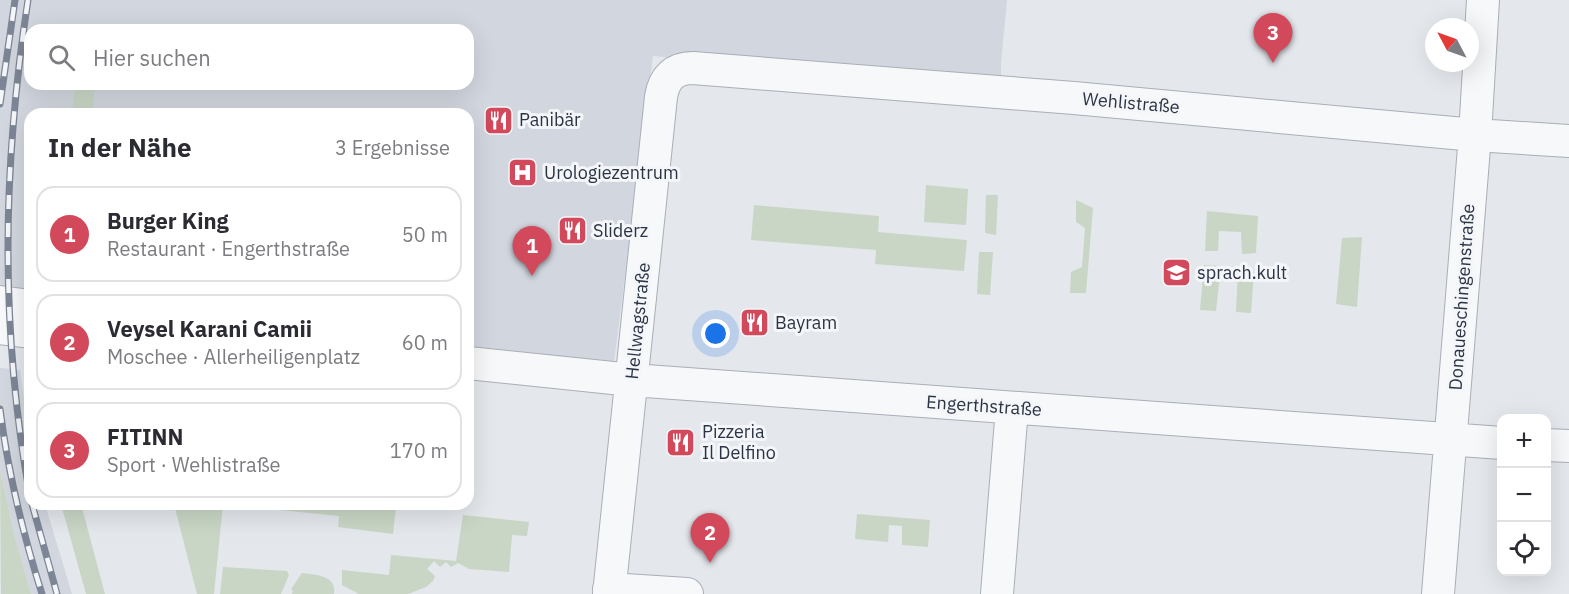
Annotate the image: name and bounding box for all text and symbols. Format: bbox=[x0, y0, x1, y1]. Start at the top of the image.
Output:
pin: 3 bbox=[1254, 14, 1292, 63]
north arrow bbox=[1425, 18, 1479, 72]
search box bbox=[24, 24, 474, 90]
icon: search bbox=[45, 41, 78, 74]
text: Hier suchen bbox=[93, 43, 211, 72]
street label: Wehlistraße bbox=[1081, 87, 1181, 118]
restaurant icon: Panibär bbox=[482, 104, 514, 136]
place label: Panibär bbox=[519, 108, 581, 131]
text: In der Nähe bbox=[48, 130, 192, 164]
text: 3 Ergebnisse bbox=[335, 134, 450, 161]
hospital icon: Urologiezentrum bbox=[507, 157, 539, 189]
place label: Urologiezentrum bbox=[544, 161, 679, 184]
street label: Donaueschingenstraße bbox=[1444, 203, 1479, 391]
text: Burger King bbox=[107, 206, 229, 235]
restaurant icon: Sliderz bbox=[556, 215, 588, 247]
place label: Sliderz bbox=[593, 219, 648, 242]
text: 1 bbox=[64, 221, 76, 248]
text: 50 m bbox=[402, 221, 448, 248]
pin: 1 bbox=[512, 226, 552, 276]
text: Restaurant · Engerthstraße bbox=[107, 235, 350, 262]
school or university icon: sprach.kult bbox=[1160, 257, 1192, 289]
street label: Hellwagstraße bbox=[620, 261, 655, 381]
place label: sprach.kult bbox=[1197, 261, 1287, 284]
restaurant icon: Bayram bbox=[738, 307, 770, 339]
place label: Bayram bbox=[775, 311, 837, 334]
text: Veysel Karani Camii bbox=[107, 314, 312, 343]
your location bbox=[701, 319, 730, 348]
text: 2 bbox=[64, 329, 76, 356]
text: 60 m bbox=[402, 329, 448, 356]
text: Moschee · Allerheiligenplatz bbox=[107, 343, 360, 370]
street label: Engerthstraße bbox=[926, 390, 1043, 421]
map controls bbox=[1497, 414, 1551, 576]
button: + bbox=[1497, 414, 1551, 468]
place label: Pizzeria Il Delfino bbox=[702, 420, 776, 464]
text: FITINN bbox=[107, 422, 183, 451]
restaurant icon: Pizzeria Il Delfino bbox=[665, 426, 697, 458]
text: 3 bbox=[64, 437, 76, 464]
text: 170 m bbox=[390, 437, 448, 464]
text: Sport · Wehlistraße bbox=[107, 451, 280, 478]
button: − bbox=[1497, 468, 1551, 522]
pin: 2 bbox=[690, 514, 730, 563]
button: locate bbox=[1497, 522, 1551, 576]

